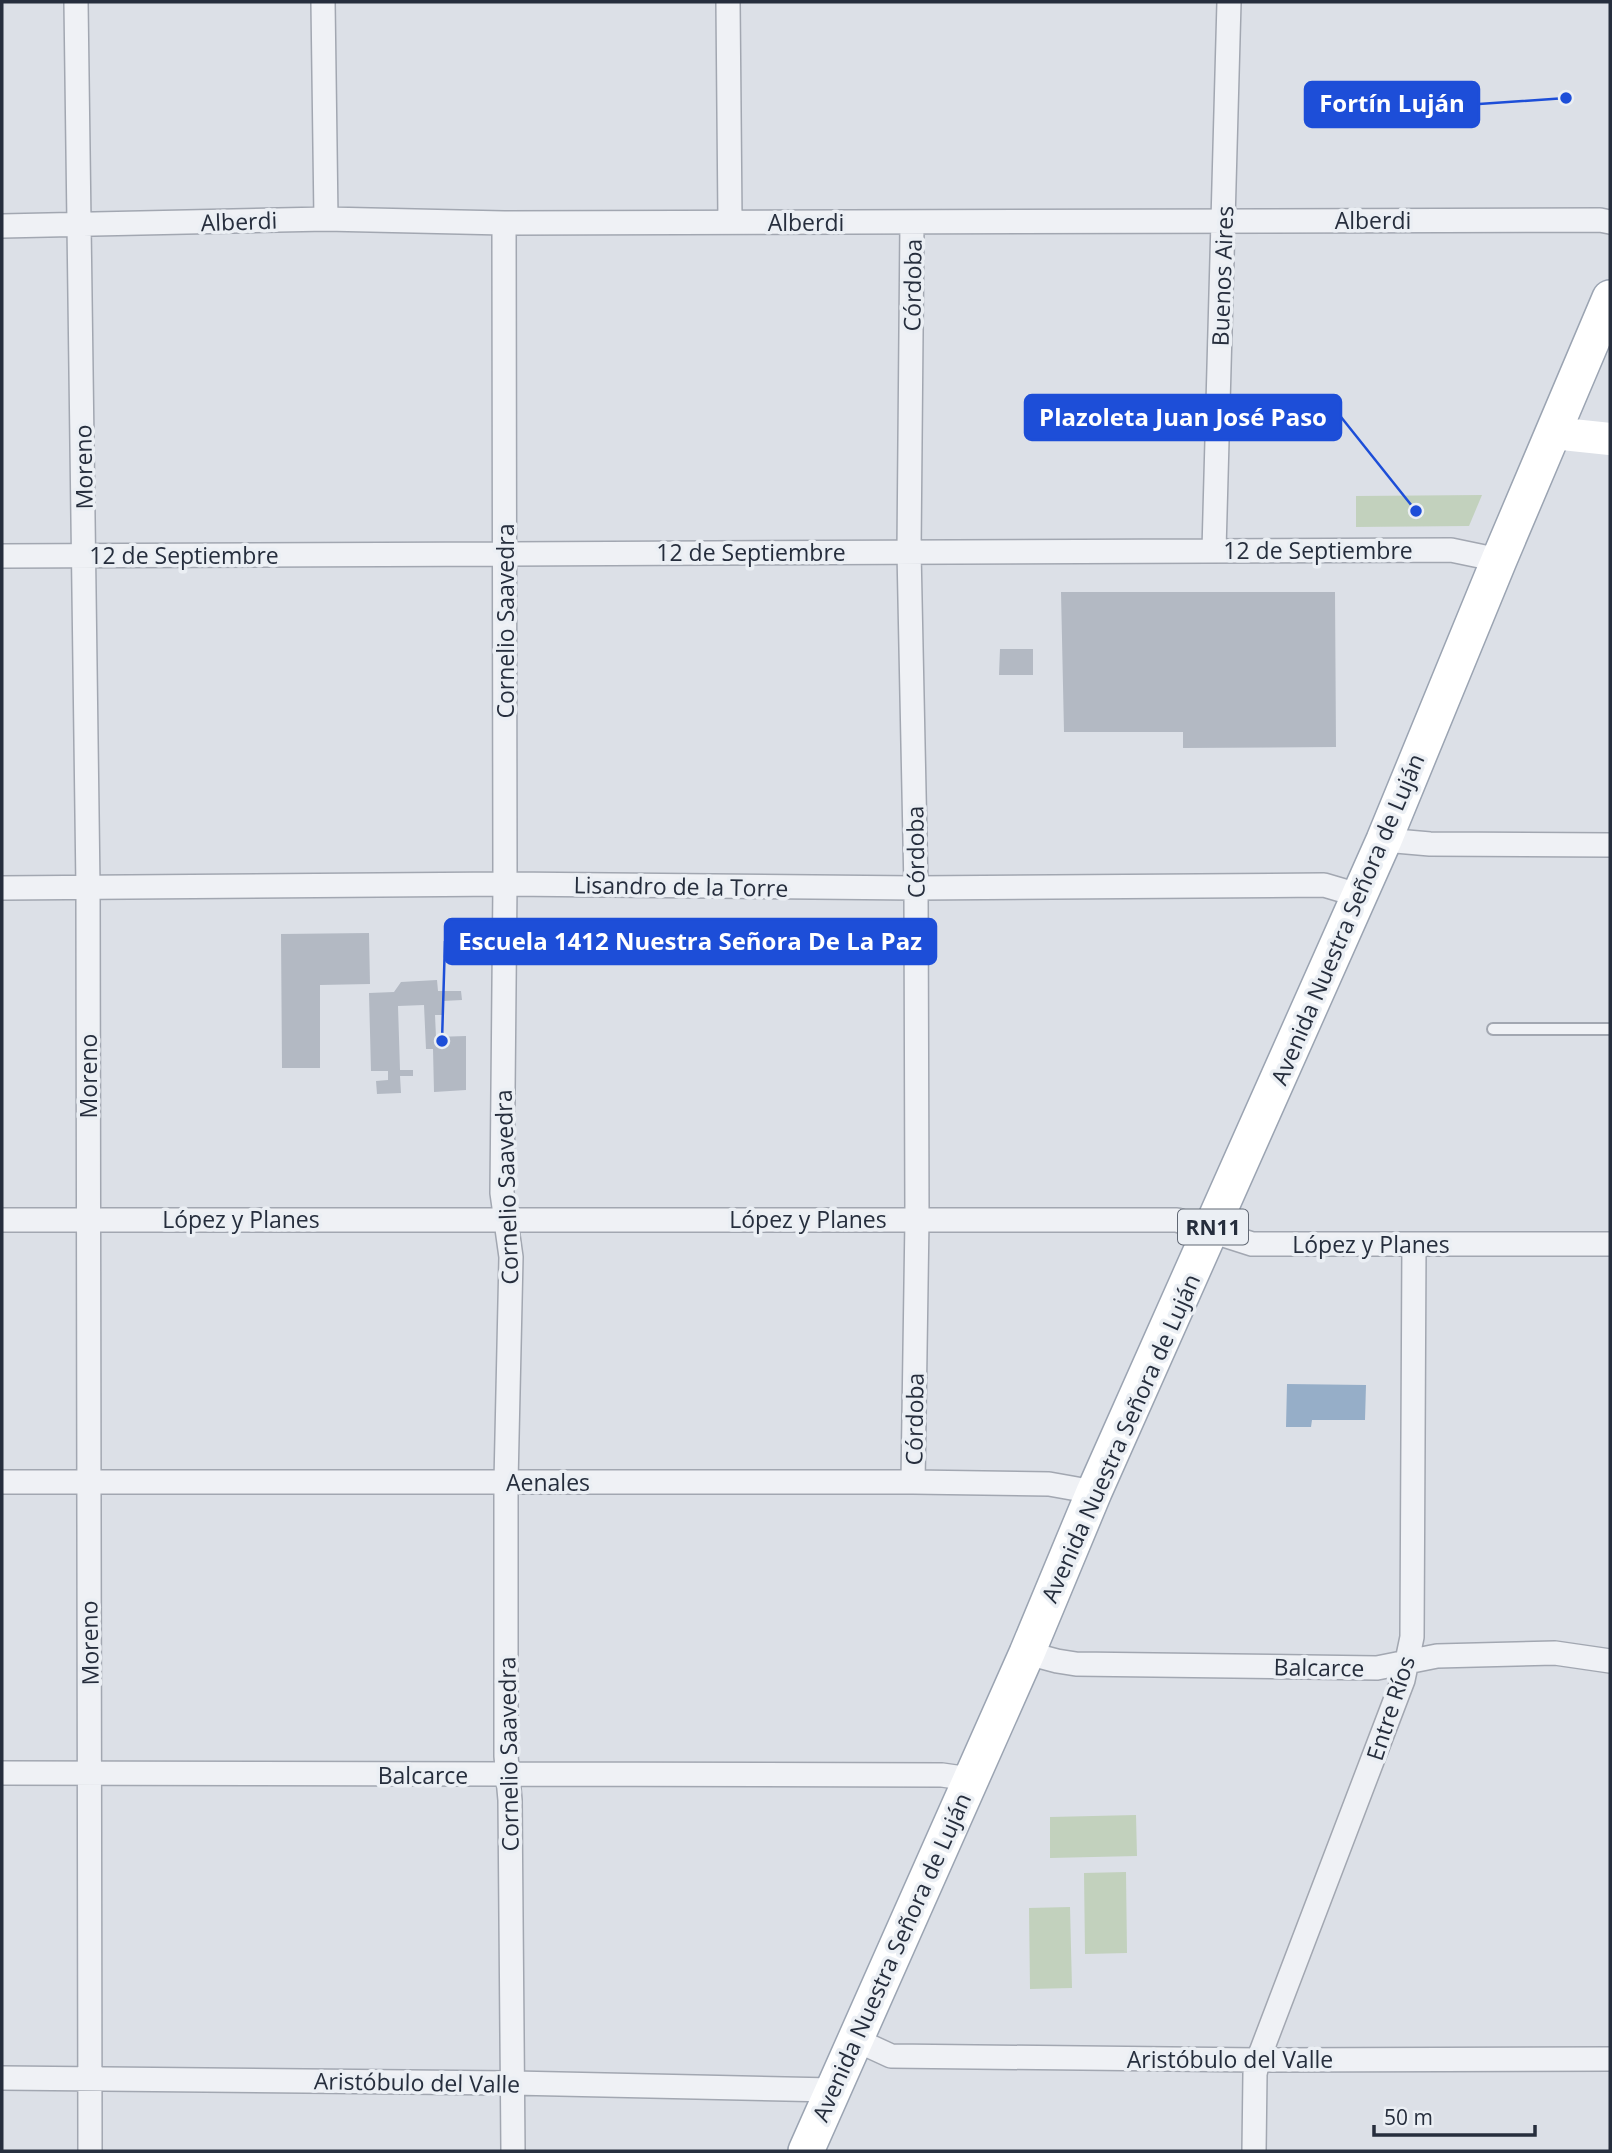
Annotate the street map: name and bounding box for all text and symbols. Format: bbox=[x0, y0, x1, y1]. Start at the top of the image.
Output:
callout: Fortín Luján bbox=[1305, 82, 1479, 127]
text: Fortín Luján bbox=[1319, 86, 1465, 119]
street label: Alberdi bbox=[200, 204, 278, 238]
street label: Alberdi bbox=[1335, 204, 1411, 236]
street label: Buenos Aires bbox=[1204, 205, 1240, 347]
street label: Alberdi bbox=[768, 206, 844, 238]
street label: Córdoba bbox=[895, 238, 929, 332]
callout: Plazoleta Juan José Paso bbox=[1025, 395, 1341, 440]
text: Plazoleta Juan José Paso bbox=[1039, 400, 1327, 433]
street label: Moreno bbox=[66, 424, 100, 510]
street label: Cornelio Saavedra bbox=[489, 524, 521, 719]
street label: 12 de Septiembre bbox=[1223, 534, 1413, 566]
street label: 12 de Septiembre bbox=[656, 536, 846, 568]
street label: 12 de Septiembre bbox=[89, 539, 279, 571]
street label: Avenida Nuestra Señora de Luján bbox=[1263, 749, 1431, 1089]
street label: Córdoba bbox=[898, 805, 932, 899]
street label: Lisandro de la Torre bbox=[573, 868, 789, 904]
callout: Escuela 1412 Nuestra Señora De La Paz bbox=[445, 919, 936, 964]
text: Escuela 1412 Nuestra Señora De La Paz bbox=[458, 924, 922, 957]
street label: Moreno bbox=[72, 1034, 104, 1118]
street label: Cornelio Saavedra bbox=[487, 1089, 525, 1285]
street label: López y Planes bbox=[162, 1203, 320, 1235]
street label: López y Planes bbox=[729, 1203, 887, 1235]
road number: RN11 bbox=[1178, 1210, 1248, 1244]
street label: López y Planes bbox=[1292, 1228, 1450, 1260]
street label: Avenida Nuestra Señora de Luján bbox=[1033, 1269, 1207, 1607]
street label: Córdoba bbox=[897, 1372, 931, 1466]
street label: Aenales bbox=[506, 1466, 590, 1498]
street label: Moreno bbox=[72, 1600, 106, 1686]
street label: Balcarce bbox=[1273, 1650, 1365, 1684]
street label: Entre Ríos bbox=[1358, 1652, 1422, 1764]
street label: Cornelio Saavedra bbox=[490, 1656, 526, 1852]
street label: Balcarce bbox=[378, 1759, 468, 1791]
street label: Avenida Nuestra Señora de Luján bbox=[804, 1788, 978, 2126]
street label: Aristóbulo del Valle bbox=[1127, 2043, 1333, 2075]
street label: Aristóbulo del Valle bbox=[314, 2064, 520, 2100]
scale bar bbox=[1374, 2094, 1535, 2138]
text: 50 m bbox=[1384, 2103, 1433, 2131]

